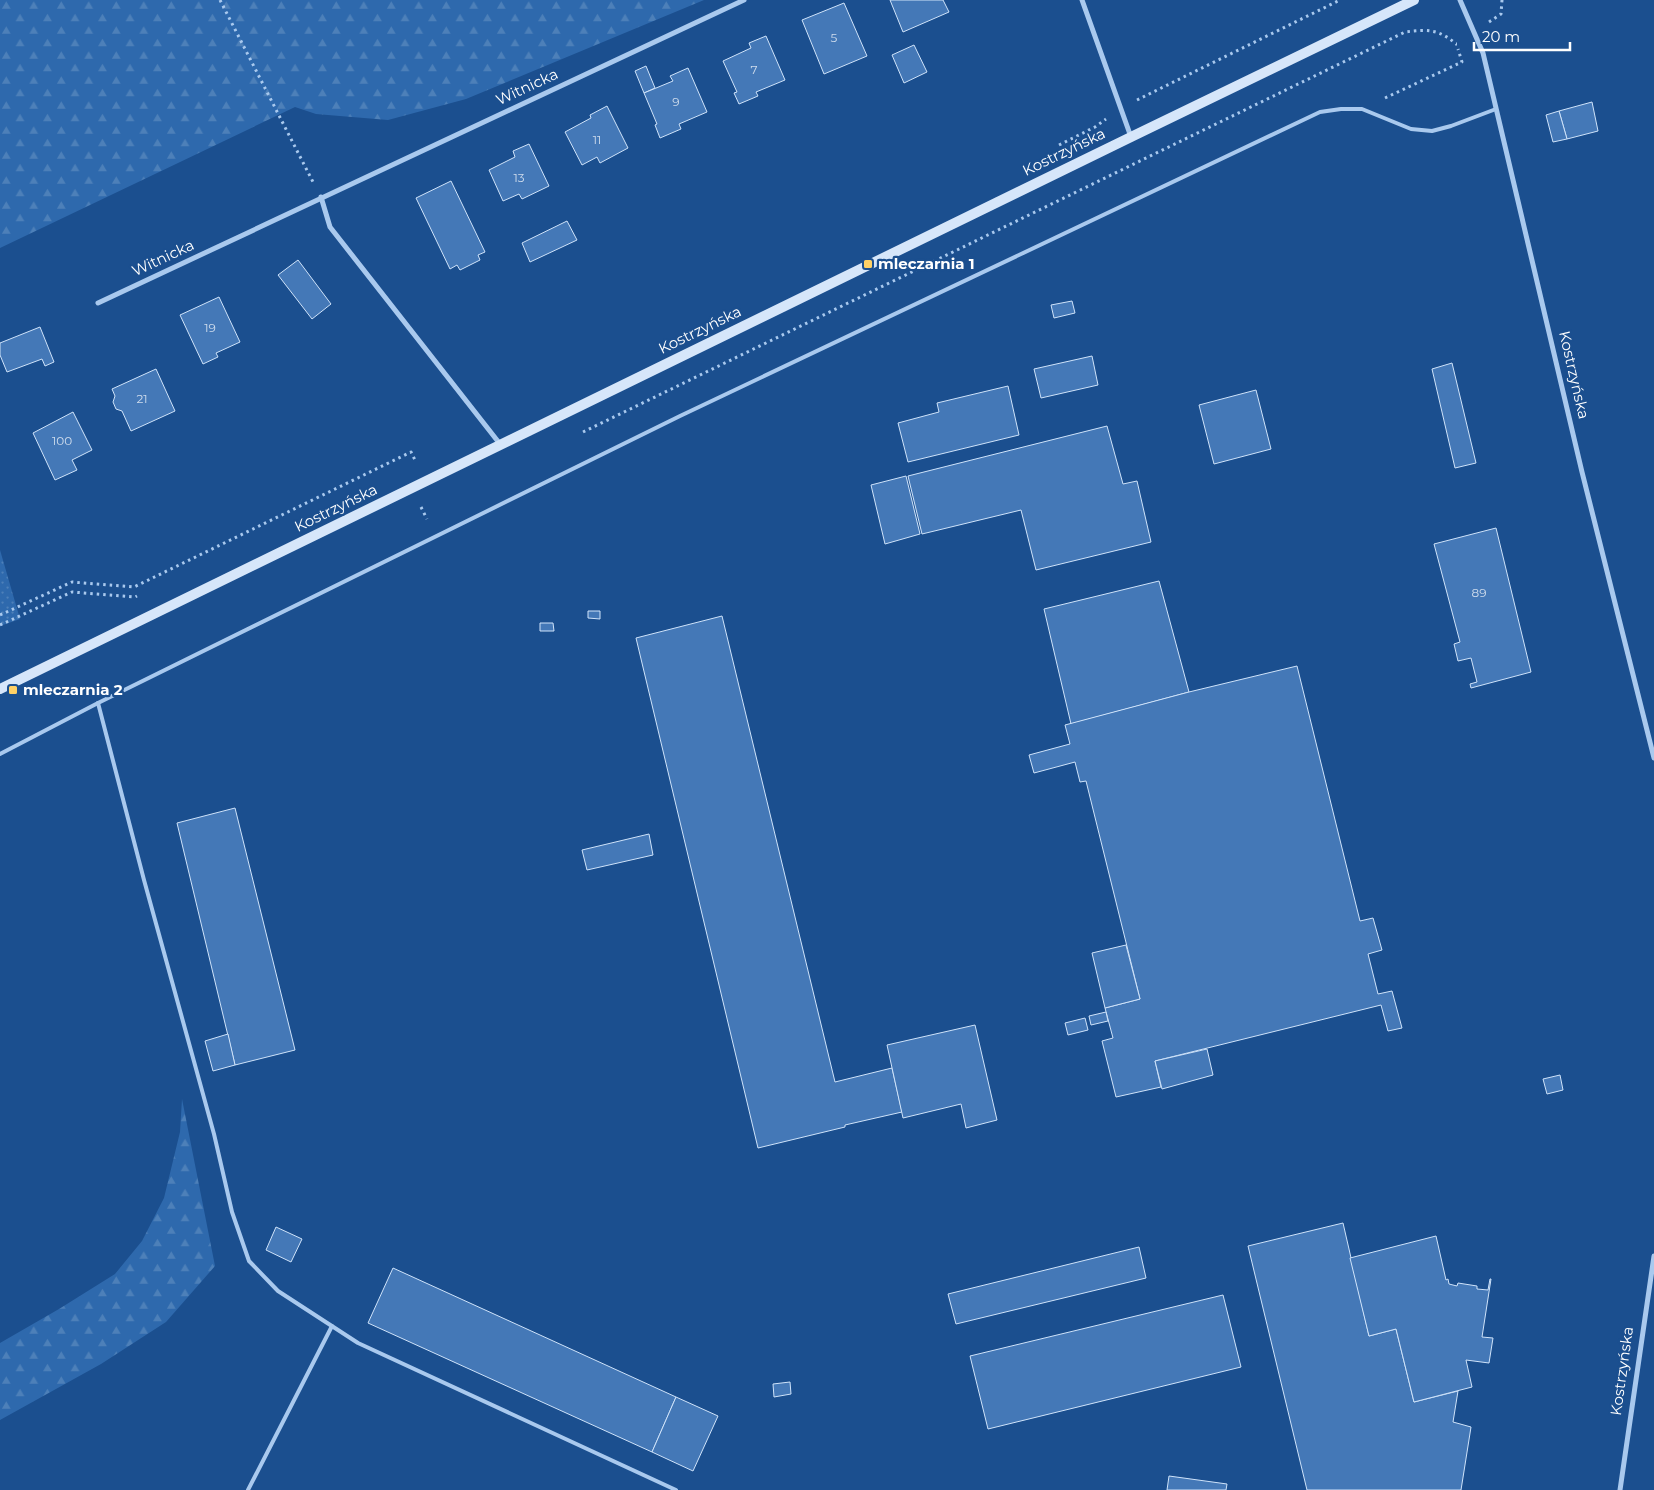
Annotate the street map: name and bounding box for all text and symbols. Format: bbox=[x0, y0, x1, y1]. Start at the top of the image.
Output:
scale bar bbox=[1474, 20, 1570, 52]
text: 20 m bbox=[1482, 27, 1520, 46]
house number: 5 bbox=[831, 30, 838, 45]
house number: 7 bbox=[750, 62, 758, 77]
street label: Witnicka bbox=[493, 64, 561, 109]
house number: 9 bbox=[672, 94, 680, 109]
street label: Kostrzyńska bbox=[1019, 123, 1108, 180]
house number: 11 bbox=[593, 132, 601, 147]
house number: 13 bbox=[513, 170, 525, 185]
street label: Witnicka bbox=[129, 235, 197, 280]
place label: mleczarnia 1 bbox=[878, 254, 975, 273]
marker: mleczarnia 1 bbox=[862, 258, 874, 270]
street label: Kostrzyńska bbox=[655, 301, 744, 358]
house number: 19 bbox=[204, 320, 216, 335]
street label: Kostrzyńska bbox=[1555, 329, 1594, 421]
house number: 21 bbox=[136, 391, 148, 406]
house number: 100 bbox=[52, 433, 72, 448]
street label: Kostrzyńska bbox=[291, 479, 380, 536]
house number: 89 bbox=[1472, 585, 1486, 600]
place label: mleczarnia 2 bbox=[23, 680, 123, 699]
marker: mleczarnia 2 bbox=[7, 684, 19, 696]
street label: Kostrzyńska bbox=[1606, 1325, 1637, 1417]

